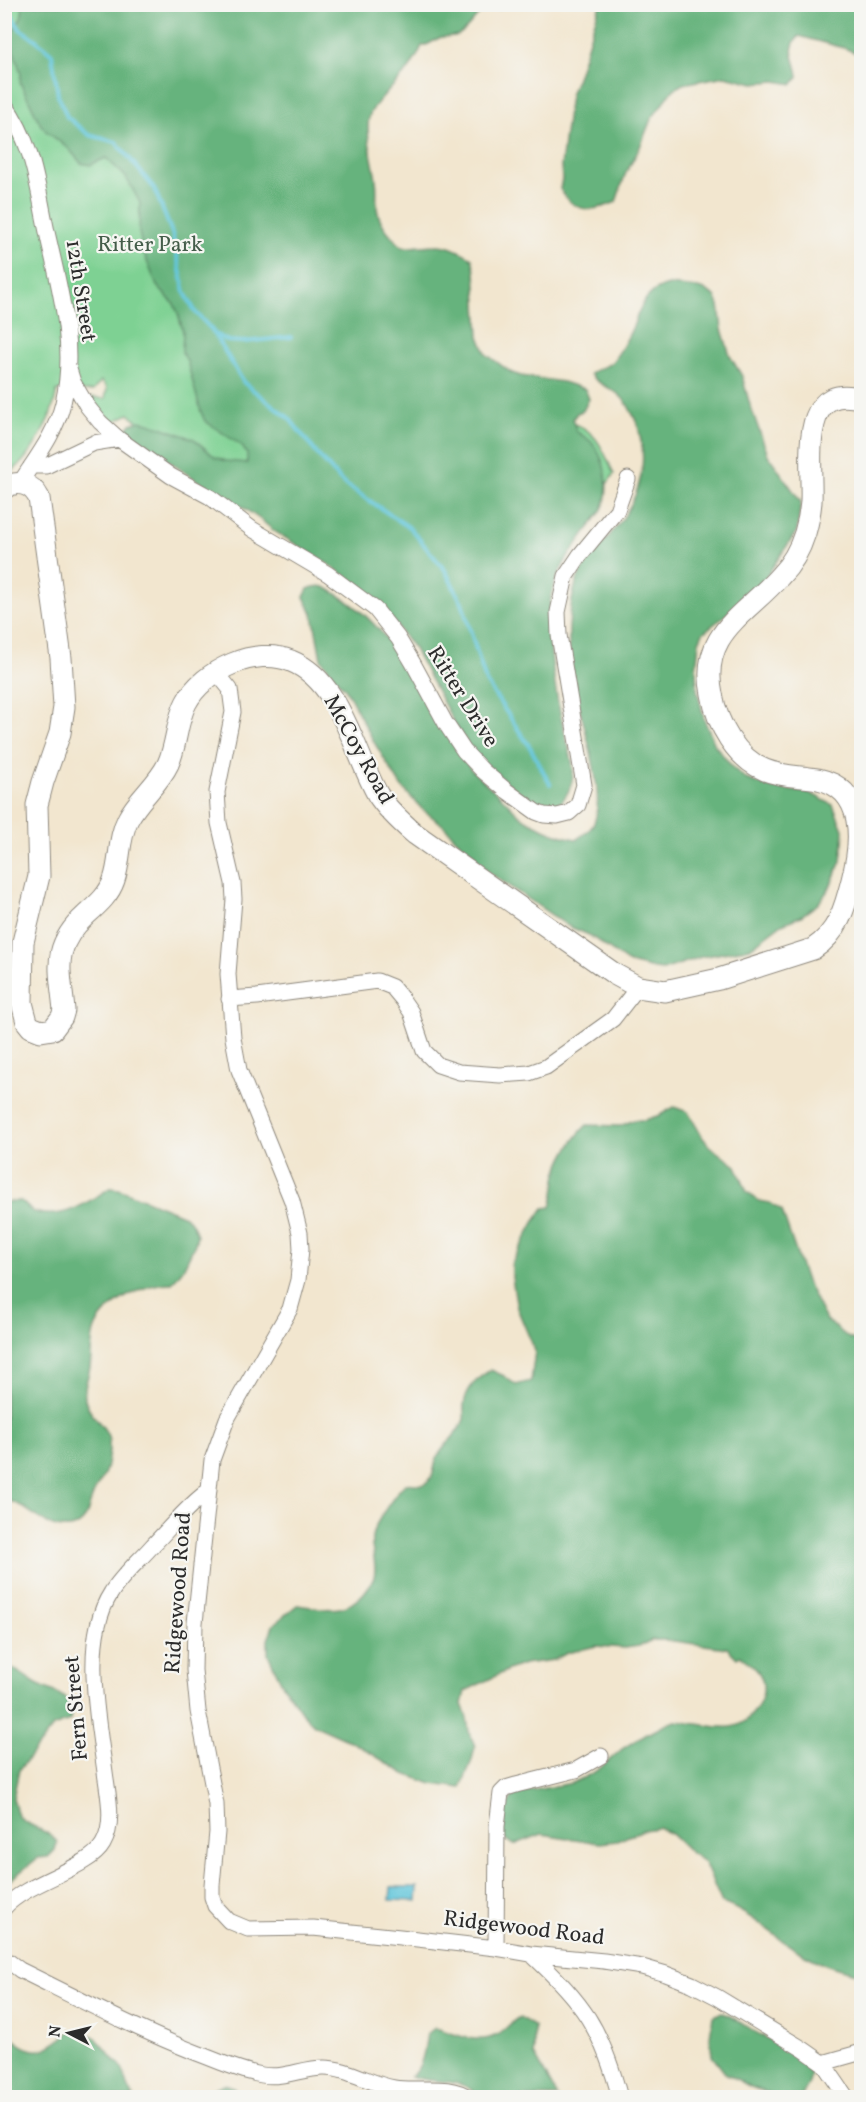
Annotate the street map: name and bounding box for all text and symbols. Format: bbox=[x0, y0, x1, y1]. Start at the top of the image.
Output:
park label: Ritter Park bbox=[97, 230, 203, 261]
street label: 12th Street bbox=[57, 238, 103, 345]
street label: Ritter Drive bbox=[419, 640, 505, 754]
street label: McCoy Road bbox=[315, 690, 401, 810]
street label: Ridgewood Road bbox=[158, 1511, 200, 1675]
street label: Fern Street bbox=[57, 1654, 97, 1762]
street label: Ridgewood Road bbox=[442, 1904, 606, 1954]
north arrow bbox=[39, 2003, 99, 2063]
text: N bbox=[44, 2024, 68, 2039]

